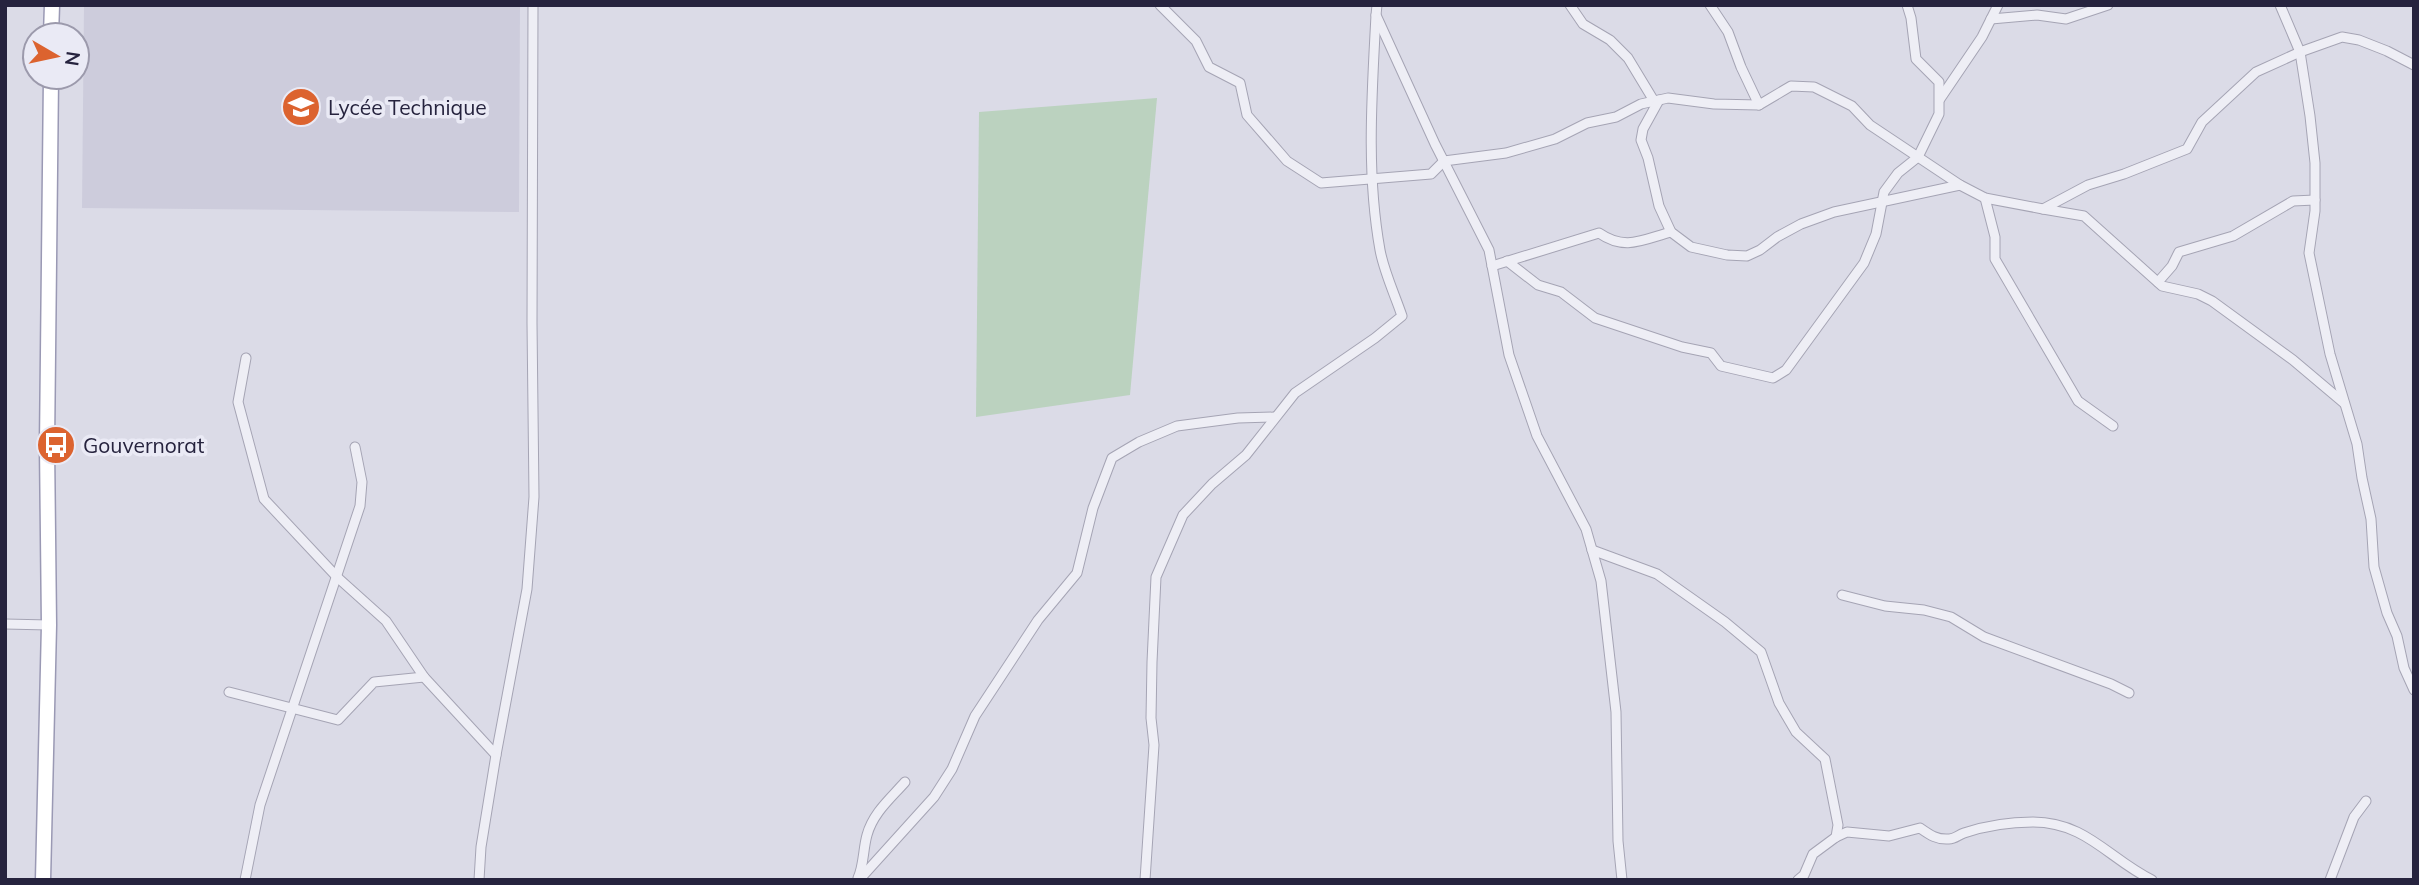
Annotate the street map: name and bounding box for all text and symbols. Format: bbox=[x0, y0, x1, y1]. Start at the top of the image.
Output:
north arrow bbox=[21, 21, 91, 91]
text: N bbox=[60, 50, 86, 68]
school or university icon: Lycée Technique bbox=[280, 86, 322, 128]
place label: Lycée Technique bbox=[328, 94, 487, 120]
bus stop icon: Gouvernorat bbox=[35, 424, 77, 466]
place label: Gouvernorat bbox=[83, 432, 204, 458]

